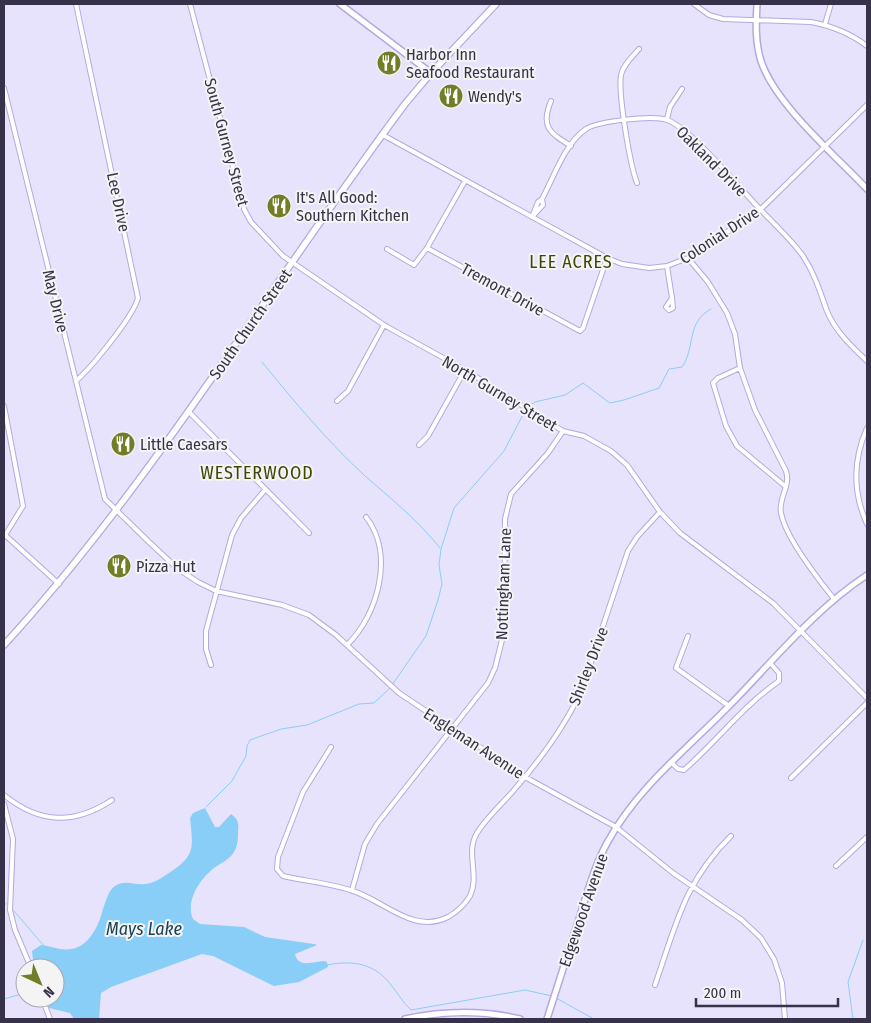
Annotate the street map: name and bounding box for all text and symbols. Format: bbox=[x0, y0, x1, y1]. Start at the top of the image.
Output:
place label: Harbor Inn Seafood Restaurant bbox=[406, 45, 535, 82]
restaurant icon: Harbor Inn Seafood Restaurant bbox=[376, 50, 402, 76]
street label: South Gurney Street bbox=[200, 76, 253, 209]
restaurant icon: Wendy's bbox=[438, 83, 464, 109]
place label: Wendy's bbox=[468, 87, 522, 106]
street label: Oakland Drive bbox=[672, 122, 751, 201]
street label: Lee Drive bbox=[103, 171, 134, 234]
place label: It's All Good: Southern Kitchen bbox=[296, 188, 409, 225]
restaurant icon: It's All Good: Southern Kitchen bbox=[266, 193, 292, 219]
street label: Colonial Drive bbox=[676, 203, 763, 268]
district label: LEE ACRES bbox=[529, 251, 613, 273]
street label: Tremont Drive bbox=[458, 259, 548, 320]
street label: South Church Street bbox=[205, 265, 296, 383]
street label: May Drive bbox=[39, 268, 72, 334]
street label: North Gurney Street bbox=[439, 352, 561, 436]
restaurant icon: Little Caesars bbox=[110, 431, 136, 457]
place label: Little Caesars bbox=[140, 435, 228, 454]
district label: WESTERWOOD bbox=[200, 462, 314, 484]
street label: Nottingham Lane bbox=[492, 528, 515, 640]
restaurant icon: Pizza Hut bbox=[106, 553, 132, 579]
place label: Pizza Hut bbox=[136, 557, 197, 576]
street label: Shirley Drive bbox=[565, 624, 612, 708]
street label: Engleman Avenue bbox=[420, 704, 528, 783]
street label: Edgewood Avenue bbox=[555, 851, 612, 969]
water label: Mays Lake bbox=[106, 918, 182, 940]
north arrow bbox=[15, 958, 65, 1008]
scale bar bbox=[696, 976, 838, 1008]
text: N bbox=[40, 983, 58, 1001]
text: 200 m bbox=[704, 984, 741, 1002]

